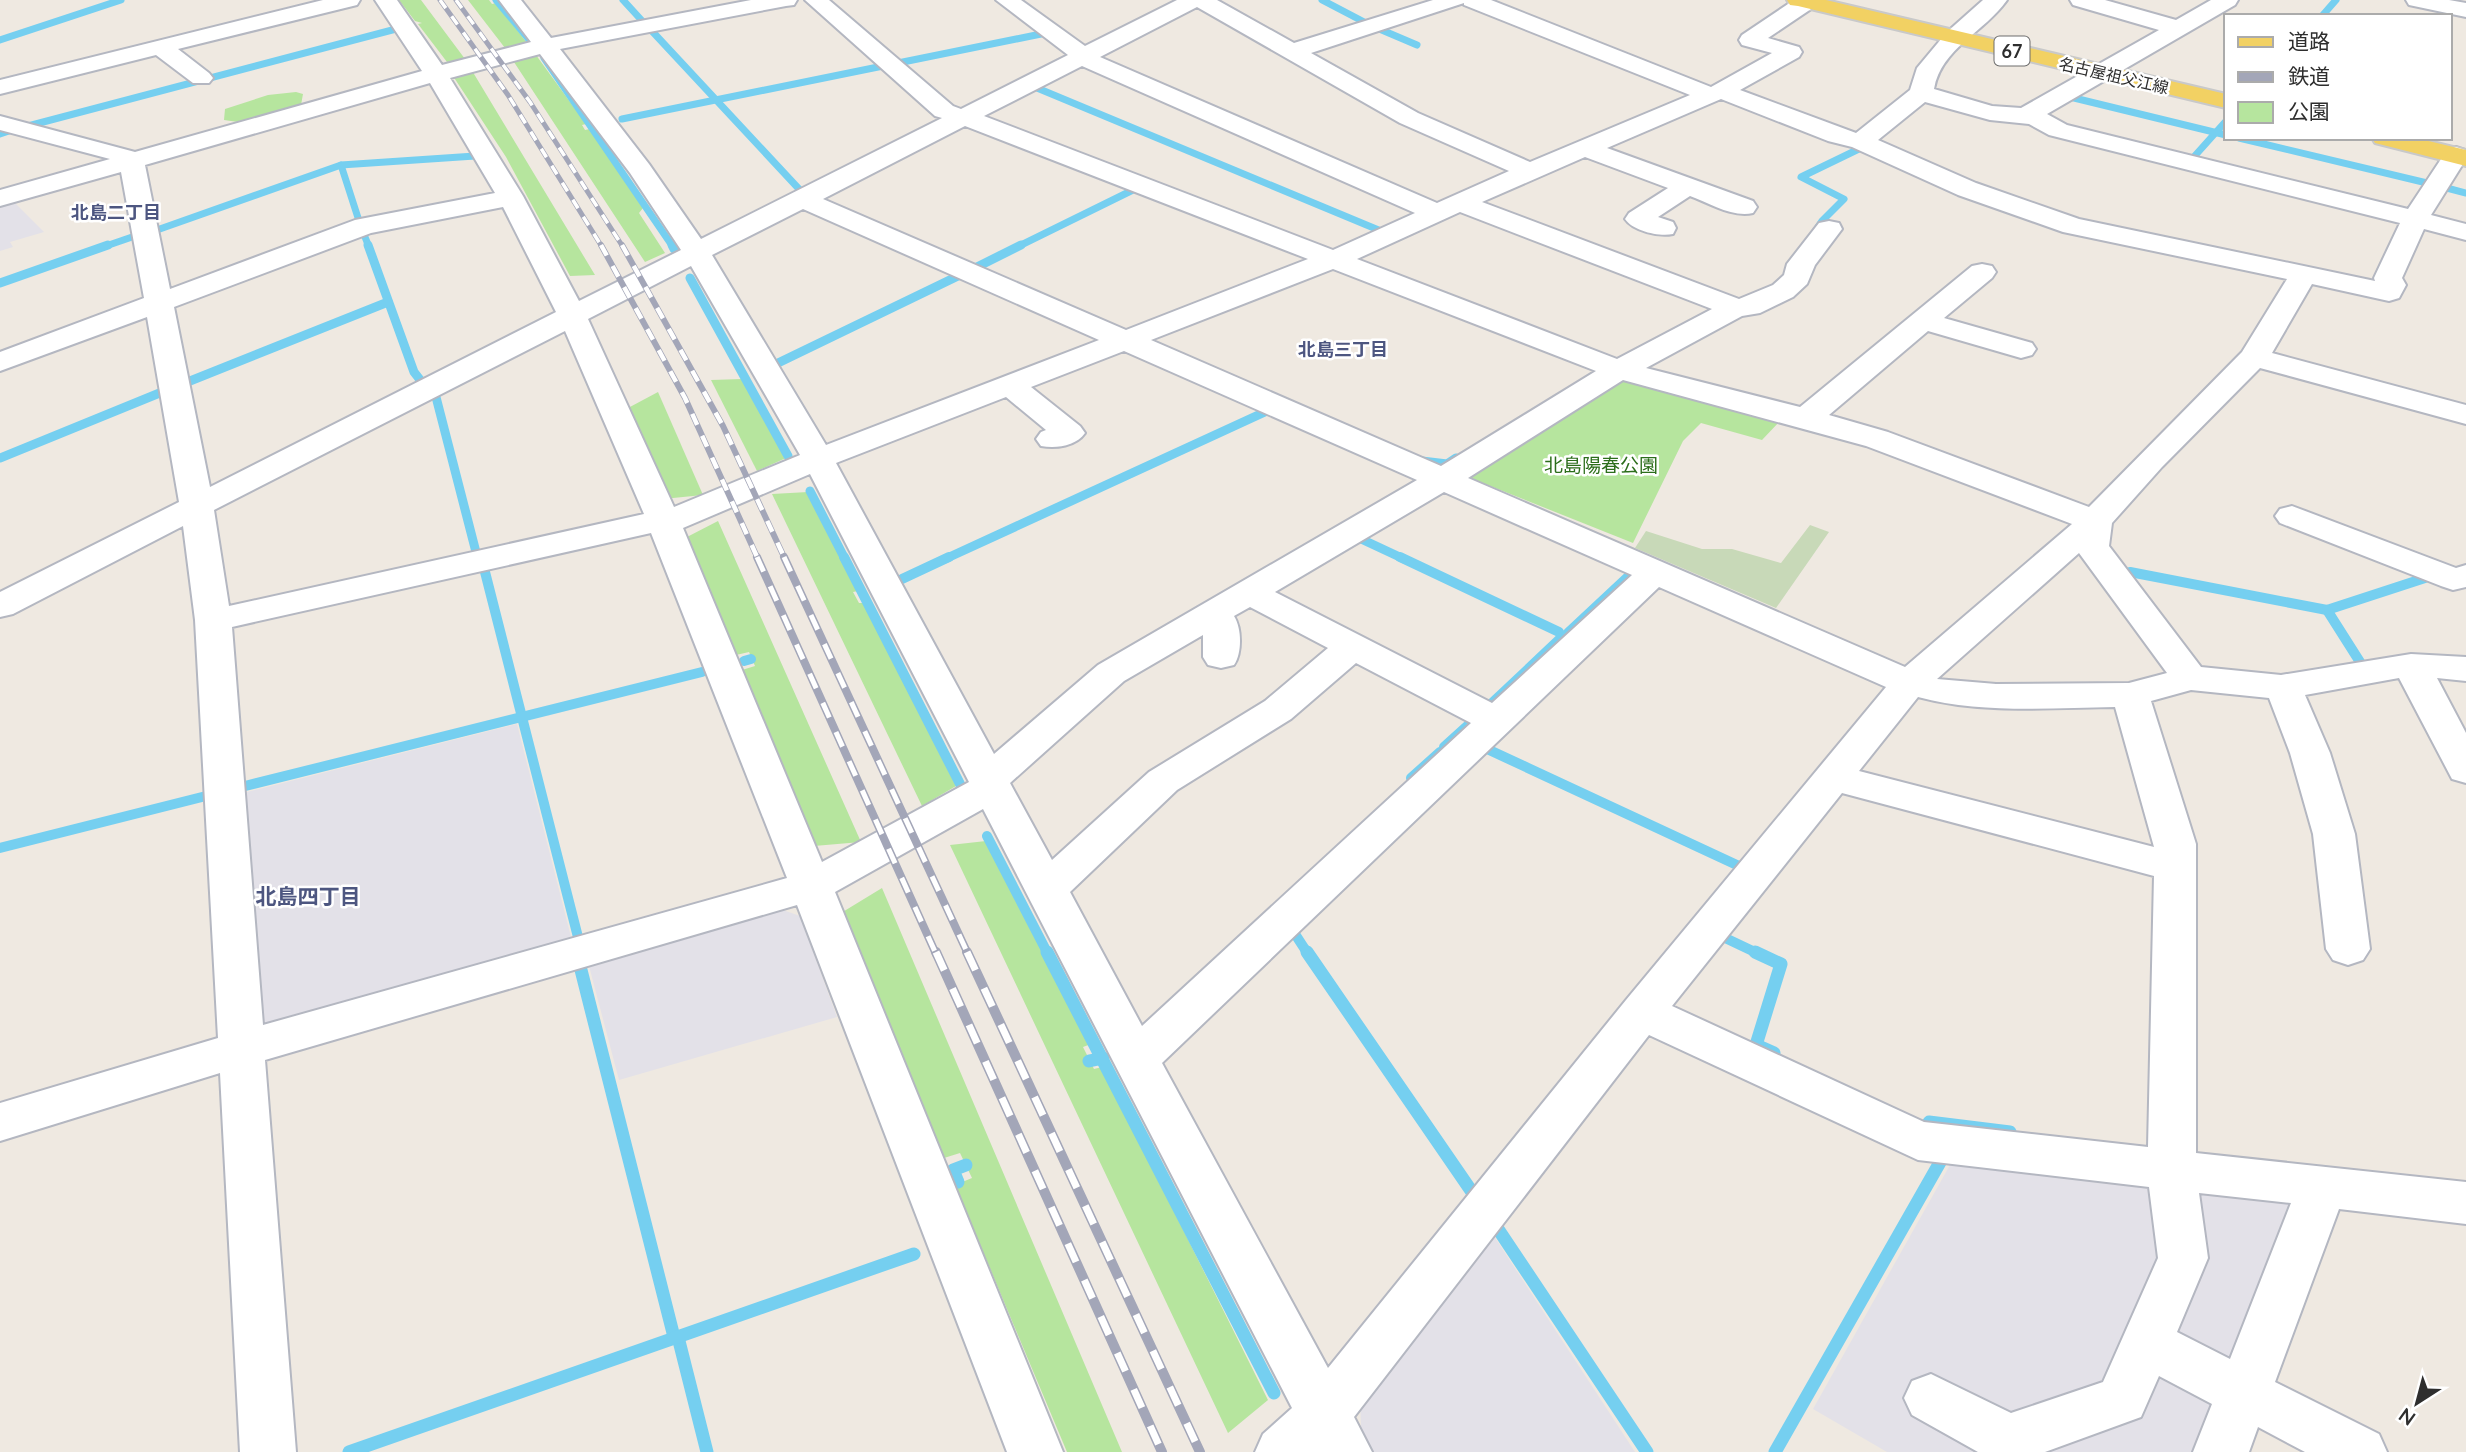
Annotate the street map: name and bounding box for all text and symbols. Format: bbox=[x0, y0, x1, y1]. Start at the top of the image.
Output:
legend bbox=[2224, 14, 2452, 140]
text: 道路 bbox=[2288, 28, 2330, 53]
road number: 67 bbox=[1994, 36, 2030, 66]
street label: 名古屋祖父江線 bbox=[2057, 53, 2171, 97]
text: 鉄道 bbox=[2288, 63, 2330, 88]
text: 公園 bbox=[2288, 98, 2330, 123]
district label: 北島二丁目 bbox=[71, 201, 161, 223]
district label: 北島三丁目 bbox=[1298, 338, 1388, 360]
park label: 北島陽春公園 bbox=[1544, 453, 1658, 476]
district label: 北島四丁目 bbox=[256, 883, 361, 908]
north arrow bbox=[2382, 1368, 2452, 1438]
text: N bbox=[2394, 1404, 2419, 1431]

